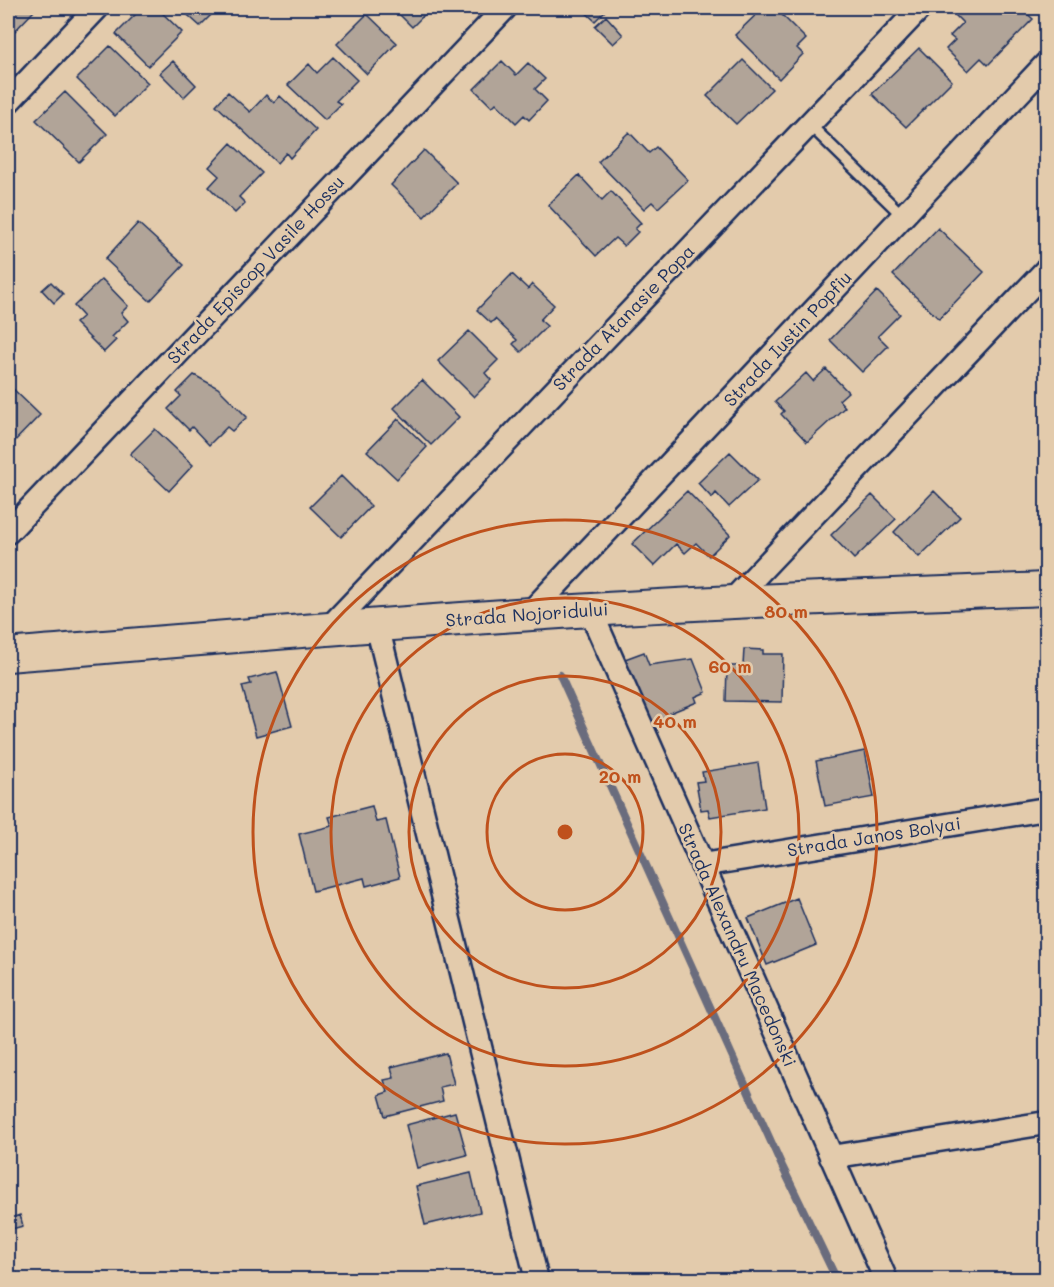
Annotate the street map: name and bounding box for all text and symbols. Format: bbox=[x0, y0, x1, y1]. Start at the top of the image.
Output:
street label: Strada Episcop Vasile Hossu bbox=[161, 170, 349, 369]
street label: Strada Atanasie Popa bbox=[547, 239, 700, 396]
street label: Strada Iustin Popfiu bbox=[718, 265, 857, 411]
street label: Strada Nojoridului bbox=[445, 596, 609, 632]
text: 80 m bbox=[764, 599, 808, 623]
text: 60 m bbox=[708, 654, 752, 678]
text: 40 m bbox=[653, 709, 697, 733]
text: 20 m bbox=[599, 764, 641, 788]
street label: Strada Janos Bolyai bbox=[785, 810, 962, 862]
street label: Strada Alexandru Macedonski bbox=[673, 819, 803, 1070]
centre of rings bbox=[555, 822, 575, 842]

